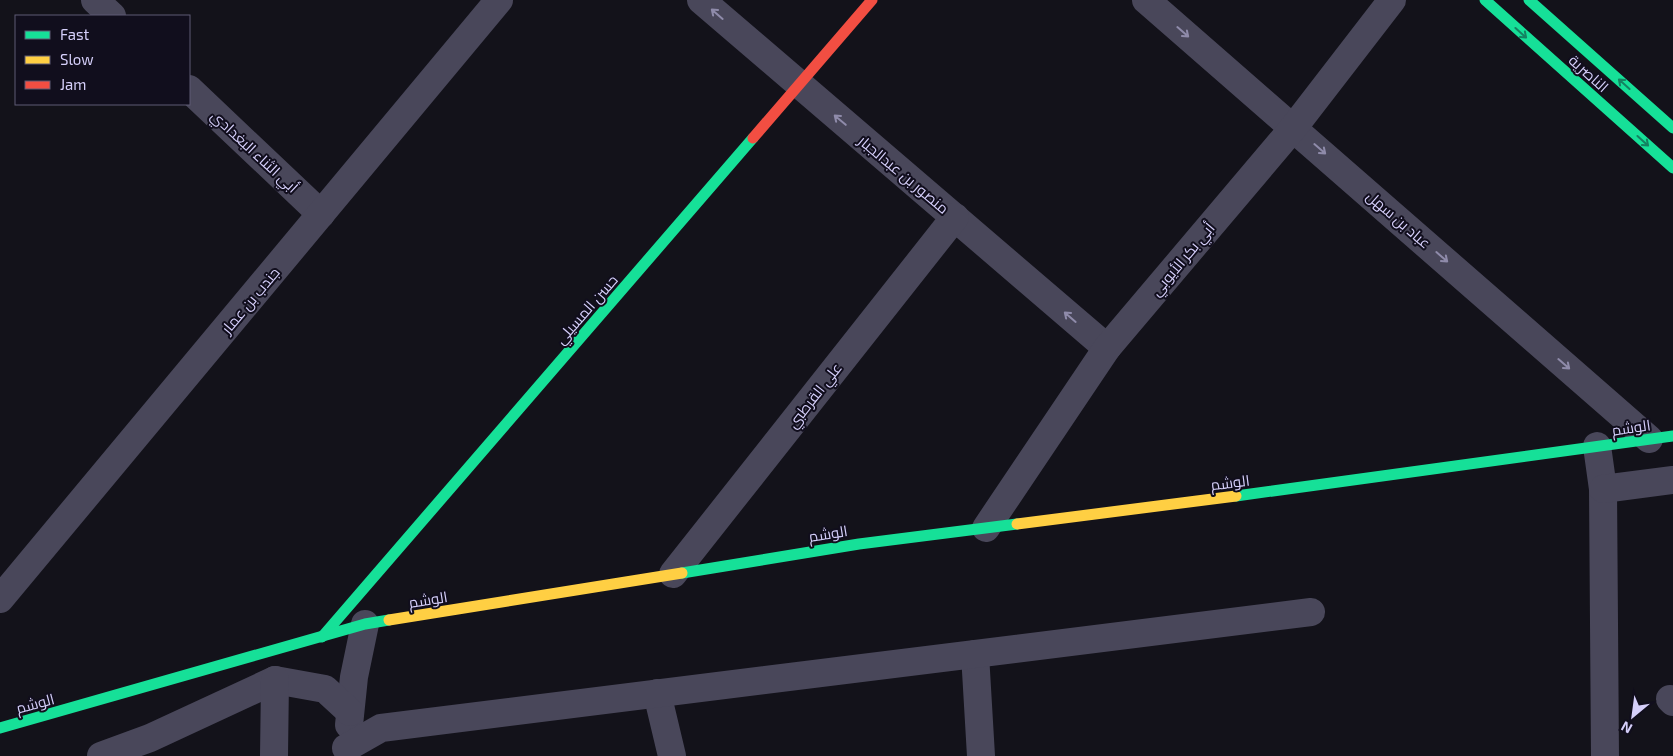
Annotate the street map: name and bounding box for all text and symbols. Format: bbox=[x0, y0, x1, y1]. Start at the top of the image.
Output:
one-way arrow bbox=[711, 9, 724, 20]
legend bbox=[15, 15, 190, 105]
text: Fast bbox=[60, 25, 90, 43]
one-way arrow bbox=[1177, 26, 1190, 37]
one-way arrow bbox=[1515, 27, 1528, 38]
text: Slow bbox=[60, 50, 94, 68]
street label: الناصرية bbox=[1565, 51, 1613, 96]
text: Jam bbox=[60, 75, 86, 93]
one-way arrow bbox=[1617, 78, 1630, 90]
street label: أبي الثناء البغدادي bbox=[205, 106, 302, 199]
one-way arrow bbox=[834, 114, 847, 126]
street label: منصور بن عبدالجبار bbox=[853, 130, 953, 218]
one-way arrow bbox=[1636, 135, 1649, 147]
one-way arrow bbox=[1313, 144, 1326, 155]
street label: عباد بن سهل bbox=[1362, 186, 1435, 253]
street label: أبي بكر الأيوبي bbox=[1146, 219, 1221, 302]
one-way arrow bbox=[1435, 251, 1448, 262]
street label: جندب بن عمار bbox=[216, 263, 285, 339]
street label: حسن المسيلي bbox=[551, 271, 624, 350]
one-way arrow bbox=[1064, 311, 1077, 322]
one-way arrow bbox=[1557, 358, 1570, 370]
street label: علي القرطبي bbox=[783, 359, 848, 434]
street label: الوشم bbox=[1610, 415, 1652, 441]
street label: الوشم bbox=[1209, 471, 1251, 495]
street label: الوشم bbox=[807, 521, 849, 547]
street label: الوشم bbox=[407, 587, 449, 613]
street label: الوشم bbox=[14, 689, 57, 719]
north arrow bbox=[1608, 691, 1658, 741]
text: N bbox=[1618, 718, 1635, 738]

